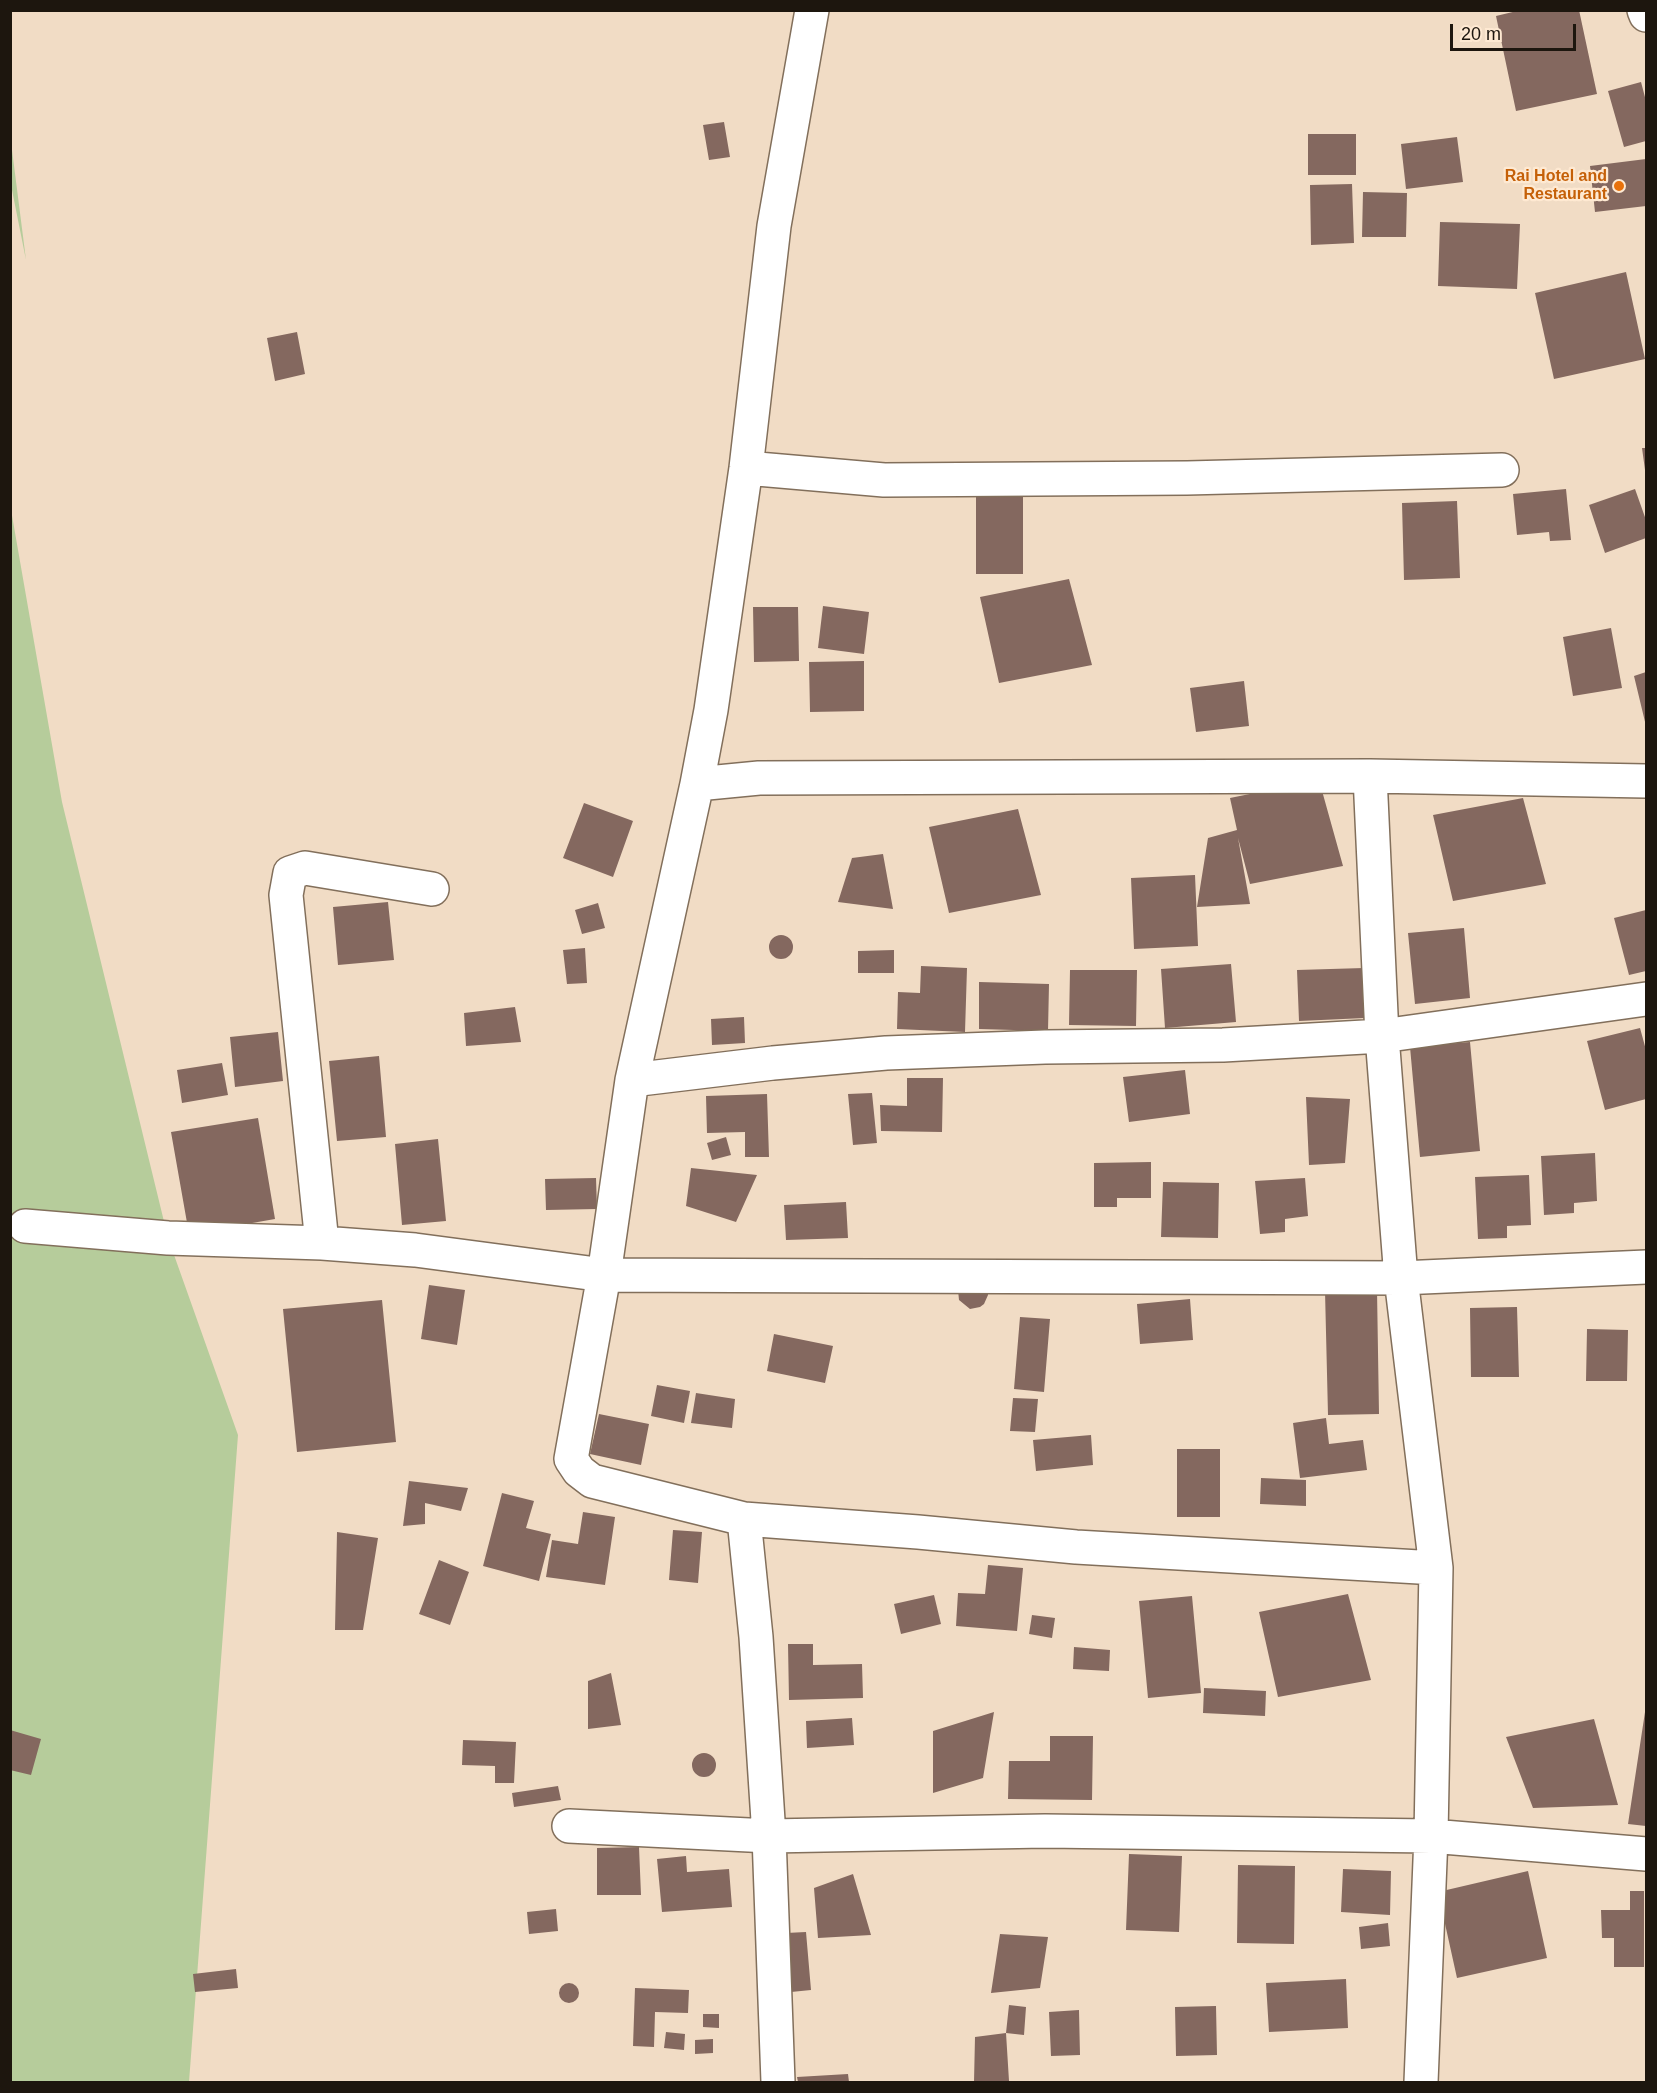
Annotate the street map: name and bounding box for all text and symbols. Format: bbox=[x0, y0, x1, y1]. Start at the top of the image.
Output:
scale bar bbox=[1453, 12, 1579, 50]
text: 20 m bbox=[1461, 24, 1501, 44]
place label: Rai Hotel and Restaurant bbox=[1505, 167, 1607, 205]
marker: Rai Hotel and Restaurant bbox=[1612, 179, 1626, 193]

